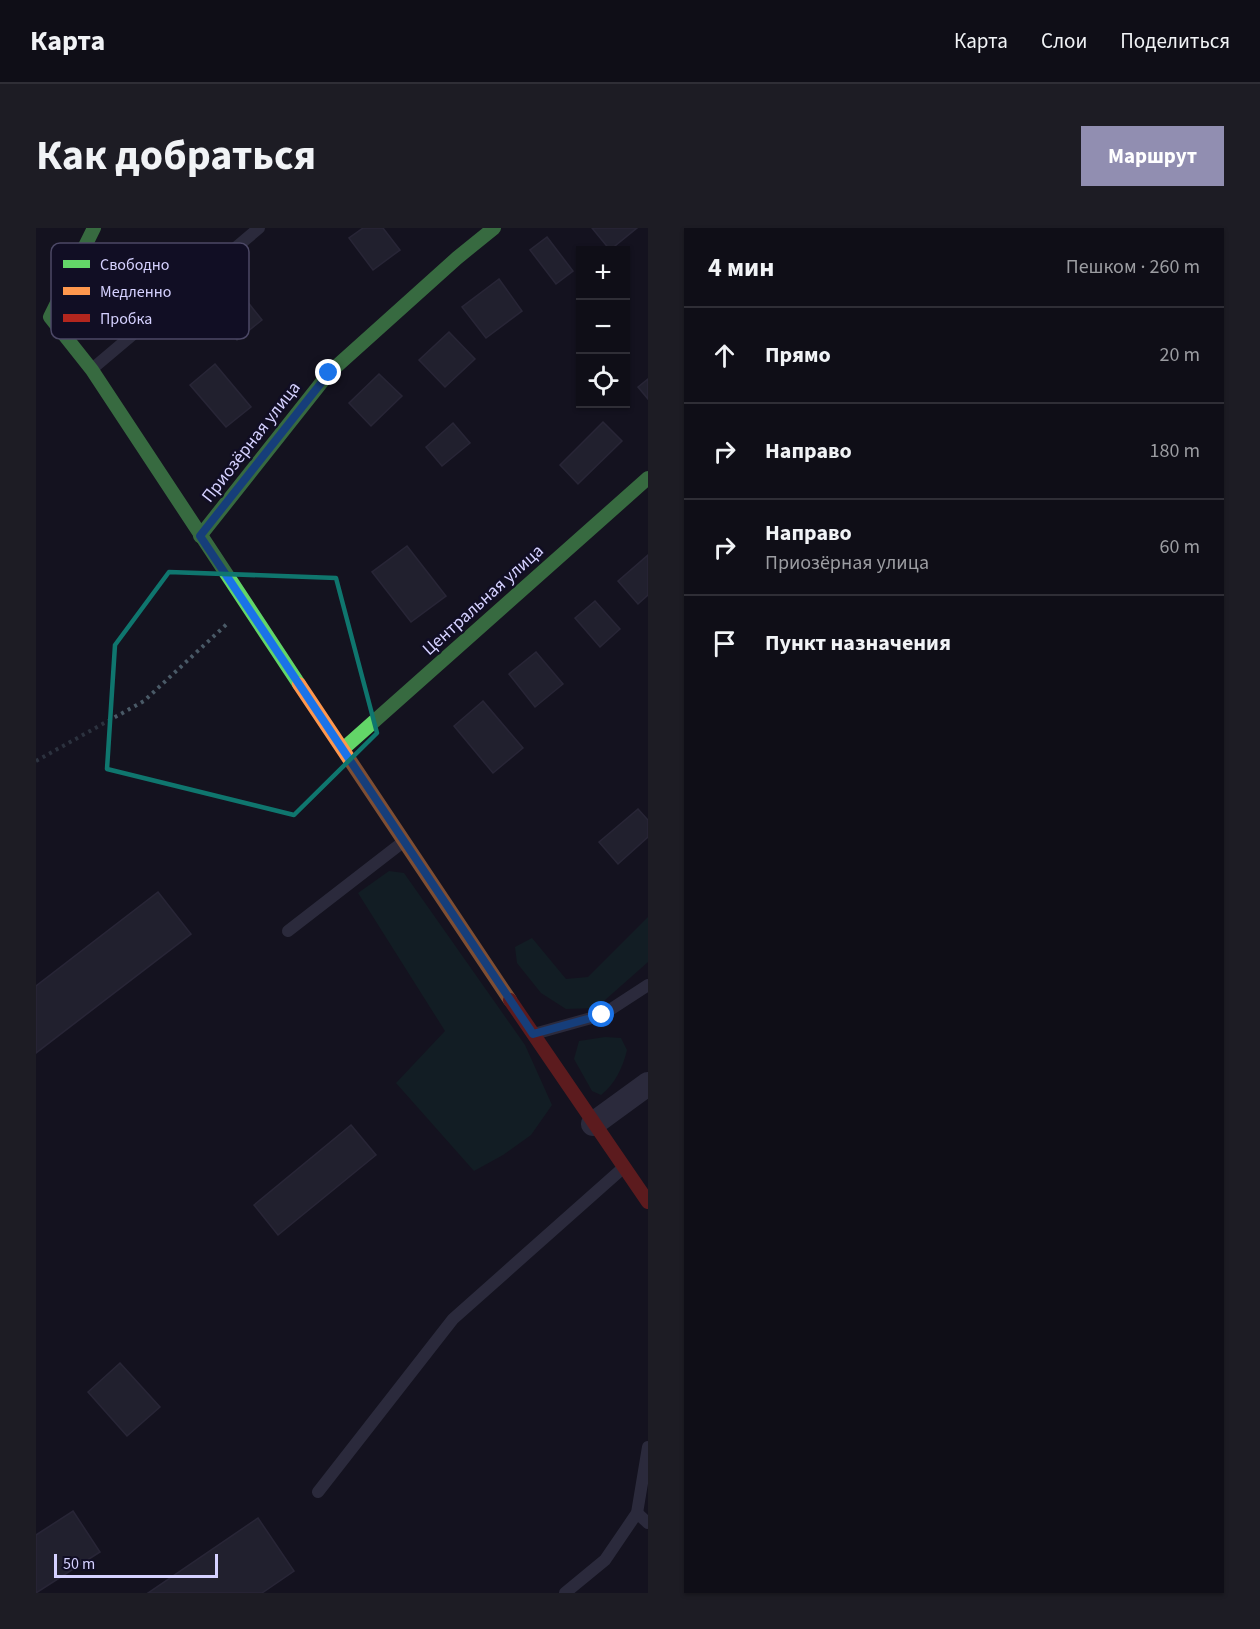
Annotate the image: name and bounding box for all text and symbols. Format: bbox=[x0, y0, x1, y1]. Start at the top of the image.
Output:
text: Карта bbox=[30, 21, 105, 61]
text: Карта bbox=[954, 26, 1008, 56]
text: Слои bbox=[1041, 26, 1087, 56]
text: Поделиться bbox=[1120, 26, 1230, 56]
text: Как добраться bbox=[36, 126, 316, 186]
button: Маршрут bbox=[1081, 126, 1224, 186]
legend bbox=[51, 243, 249, 339]
map controls bbox=[576, 246, 630, 408]
button: + bbox=[576, 246, 630, 300]
text: 4 мин bbox=[708, 249, 774, 286]
text: Пешком · 260 m bbox=[1066, 253, 1200, 281]
text: Свободно bbox=[100, 254, 170, 276]
text: Медленно bbox=[100, 281, 171, 303]
button: − bbox=[576, 300, 630, 354]
text: Пробка bbox=[100, 308, 152, 330]
icon: ahead bbox=[708, 339, 741, 372]
text: Прямо bbox=[765, 339, 831, 371]
text: 20 m bbox=[1160, 341, 1200, 369]
button: locate bbox=[576, 354, 630, 408]
route end bbox=[315, 359, 341, 385]
street label: Приозёрная улица bbox=[196, 376, 306, 508]
icon: right bbox=[708, 435, 741, 468]
text: Направо bbox=[765, 435, 852, 467]
text: 180 m bbox=[1150, 437, 1200, 465]
text: Направо bbox=[765, 517, 852, 549]
icon: right bbox=[708, 531, 741, 564]
text: 60 m bbox=[1160, 533, 1200, 561]
street label: Центральная улица bbox=[417, 539, 549, 661]
text: Приозёрная улица bbox=[765, 549, 929, 577]
icon: arrive bbox=[708, 627, 741, 660]
text: Пункт назначения bbox=[765, 627, 951, 659]
route start bbox=[588, 1001, 614, 1027]
scale bar bbox=[54, 1551, 218, 1578]
text: 50 m bbox=[63, 1553, 95, 1575]

